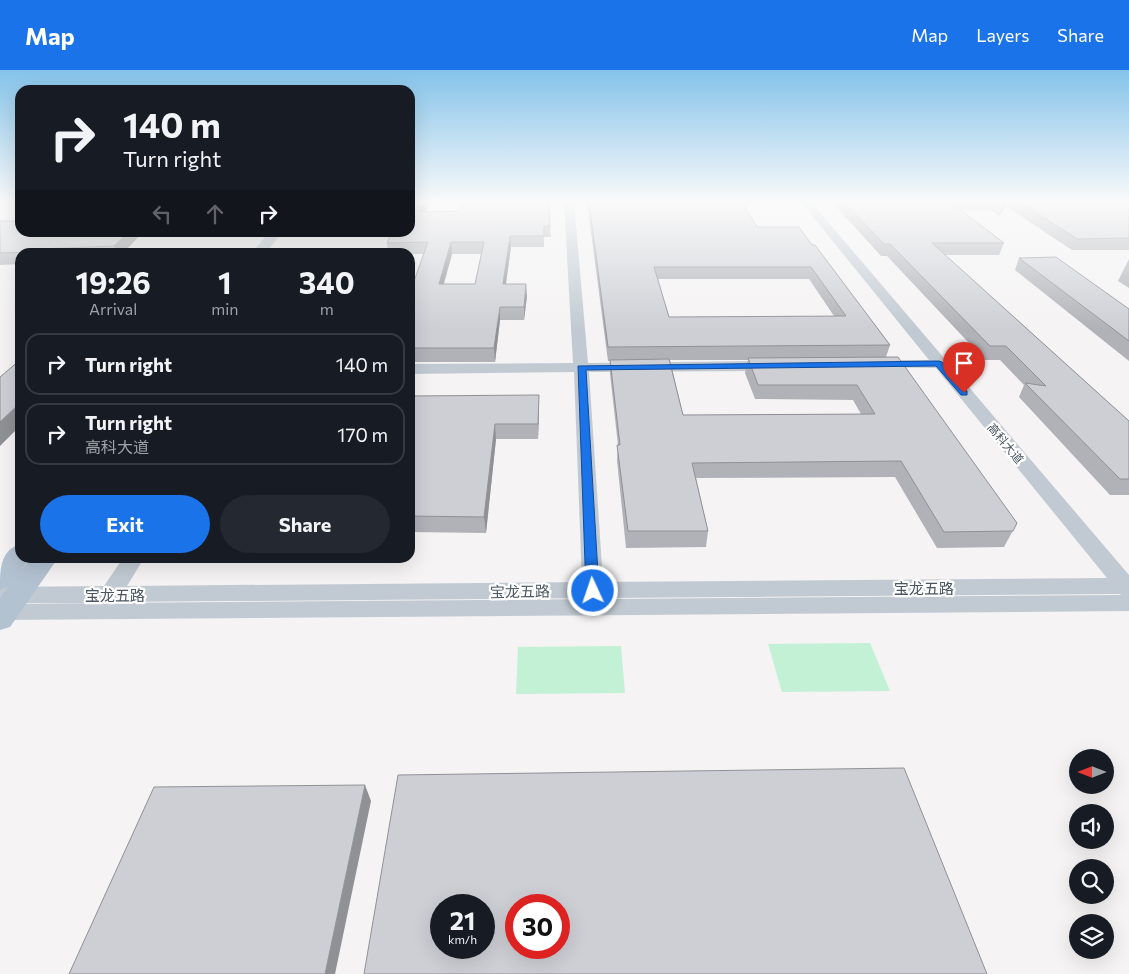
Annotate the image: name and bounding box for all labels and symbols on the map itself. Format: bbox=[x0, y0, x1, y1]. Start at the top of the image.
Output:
pin bbox=[943, 342, 985, 393]
street label: 高科大道 bbox=[985, 420, 1027, 466]
position arrow bbox=[566, 564, 618, 616]
street label: 宝龙五路 bbox=[894, 579, 954, 597]
street label: 宝龙五路 bbox=[490, 581, 550, 601]
street label: 宝龙五路 bbox=[85, 586, 145, 604]
north arrow bbox=[1069, 749, 1114, 794]
speed limit sign: 30 bbox=[505, 894, 570, 959]

